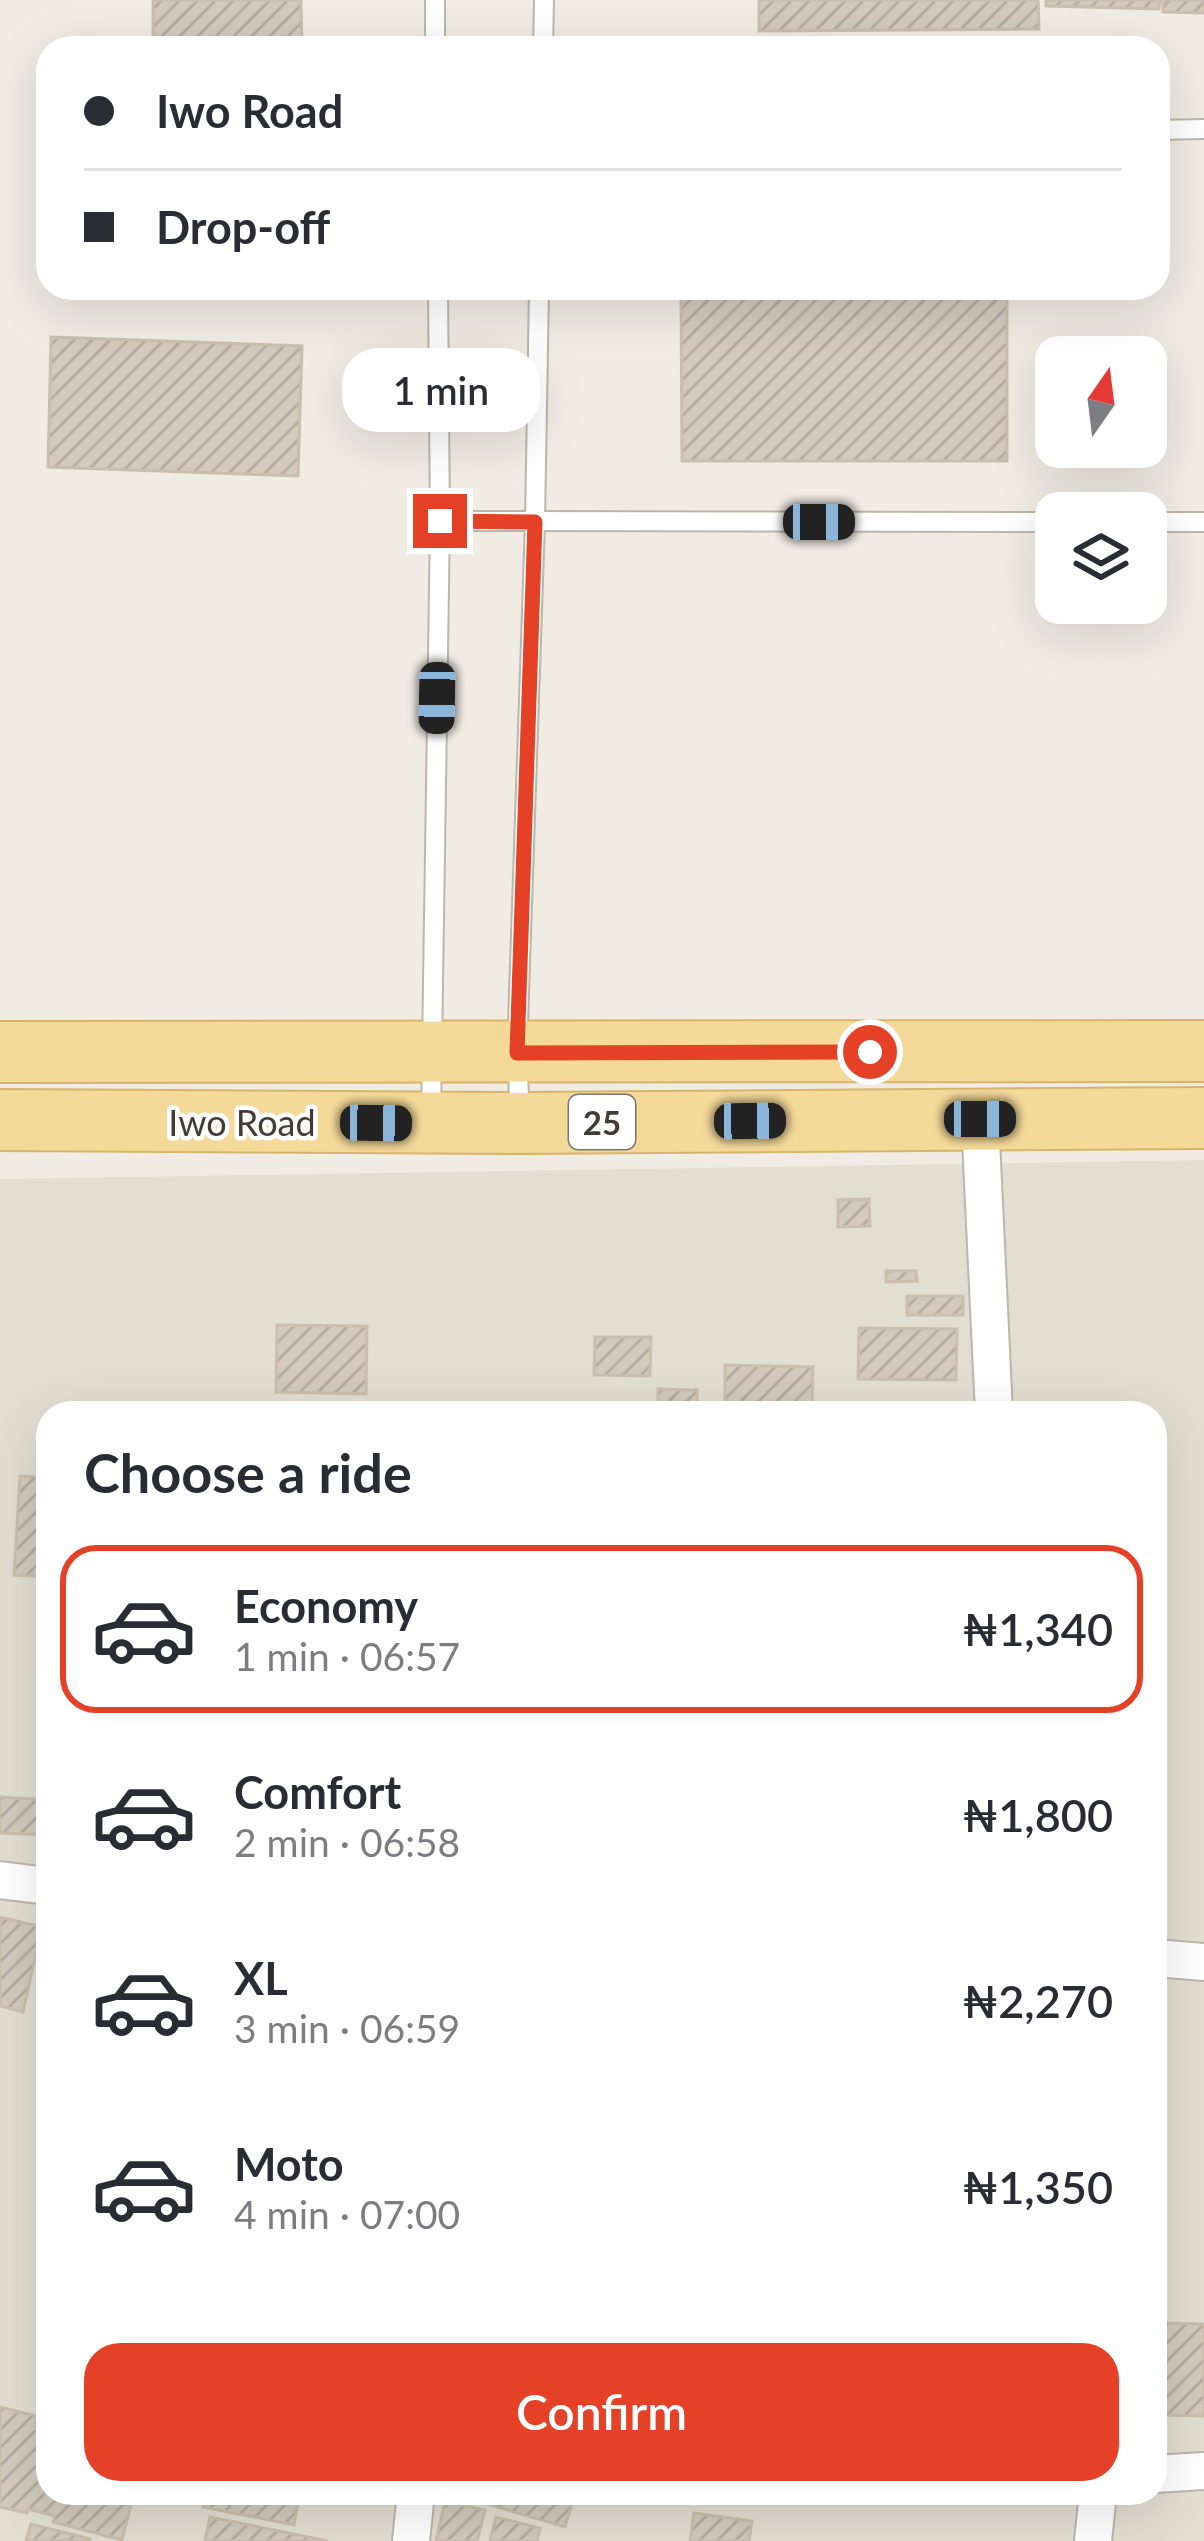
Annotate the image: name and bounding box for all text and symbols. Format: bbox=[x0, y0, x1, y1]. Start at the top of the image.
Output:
text: Iwo Road bbox=[156, 84, 343, 138]
text: Drop-off bbox=[156, 200, 330, 254]
north arrow bbox=[1035, 336, 1167, 468]
map controls bbox=[1035, 336, 1167, 624]
callout: 1 min bbox=[341, 347, 539, 431]
text: 1 min bbox=[393, 367, 489, 413]
button: layers bbox=[1035, 492, 1167, 624]
route end bbox=[413, 494, 467, 548]
car bbox=[783, 504, 855, 540]
car bbox=[418, 662, 456, 734]
route start bbox=[843, 1025, 897, 1079]
road number: 25 bbox=[569, 1095, 635, 1149]
street label: Iwo Road bbox=[168, 1100, 316, 1144]
car bbox=[944, 1101, 1016, 1137]
car bbox=[714, 1102, 786, 1140]
car bbox=[340, 1104, 412, 1142]
text: Choose a ride bbox=[84, 1440, 412, 1505]
icon: car bbox=[90, 1575, 198, 1683]
text: Economy bbox=[234, 1579, 418, 1633]
text: ₦1,340 bbox=[962, 1602, 1113, 1656]
text: 1 min · 06:57 bbox=[234, 1633, 460, 1679]
icon: car bbox=[90, 1761, 198, 1869]
text: Comfort bbox=[234, 1765, 401, 1819]
text: ₦1,800 bbox=[962, 1788, 1113, 1842]
text: 2 min · 06:58 bbox=[234, 1819, 460, 1865]
icon: car bbox=[90, 1947, 198, 2055]
text: XL bbox=[234, 1951, 288, 2005]
text: ₦2,270 bbox=[962, 1974, 1113, 2028]
text: 3 min · 06:59 bbox=[234, 2005, 460, 2051]
icon: car bbox=[90, 2133, 198, 2241]
text: Moto bbox=[234, 2137, 344, 2191]
text: ₦1,350 bbox=[962, 2160, 1113, 2214]
text: 4 min · 07:00 bbox=[234, 2191, 460, 2237]
button: Confirm bbox=[84, 2343, 1119, 2481]

